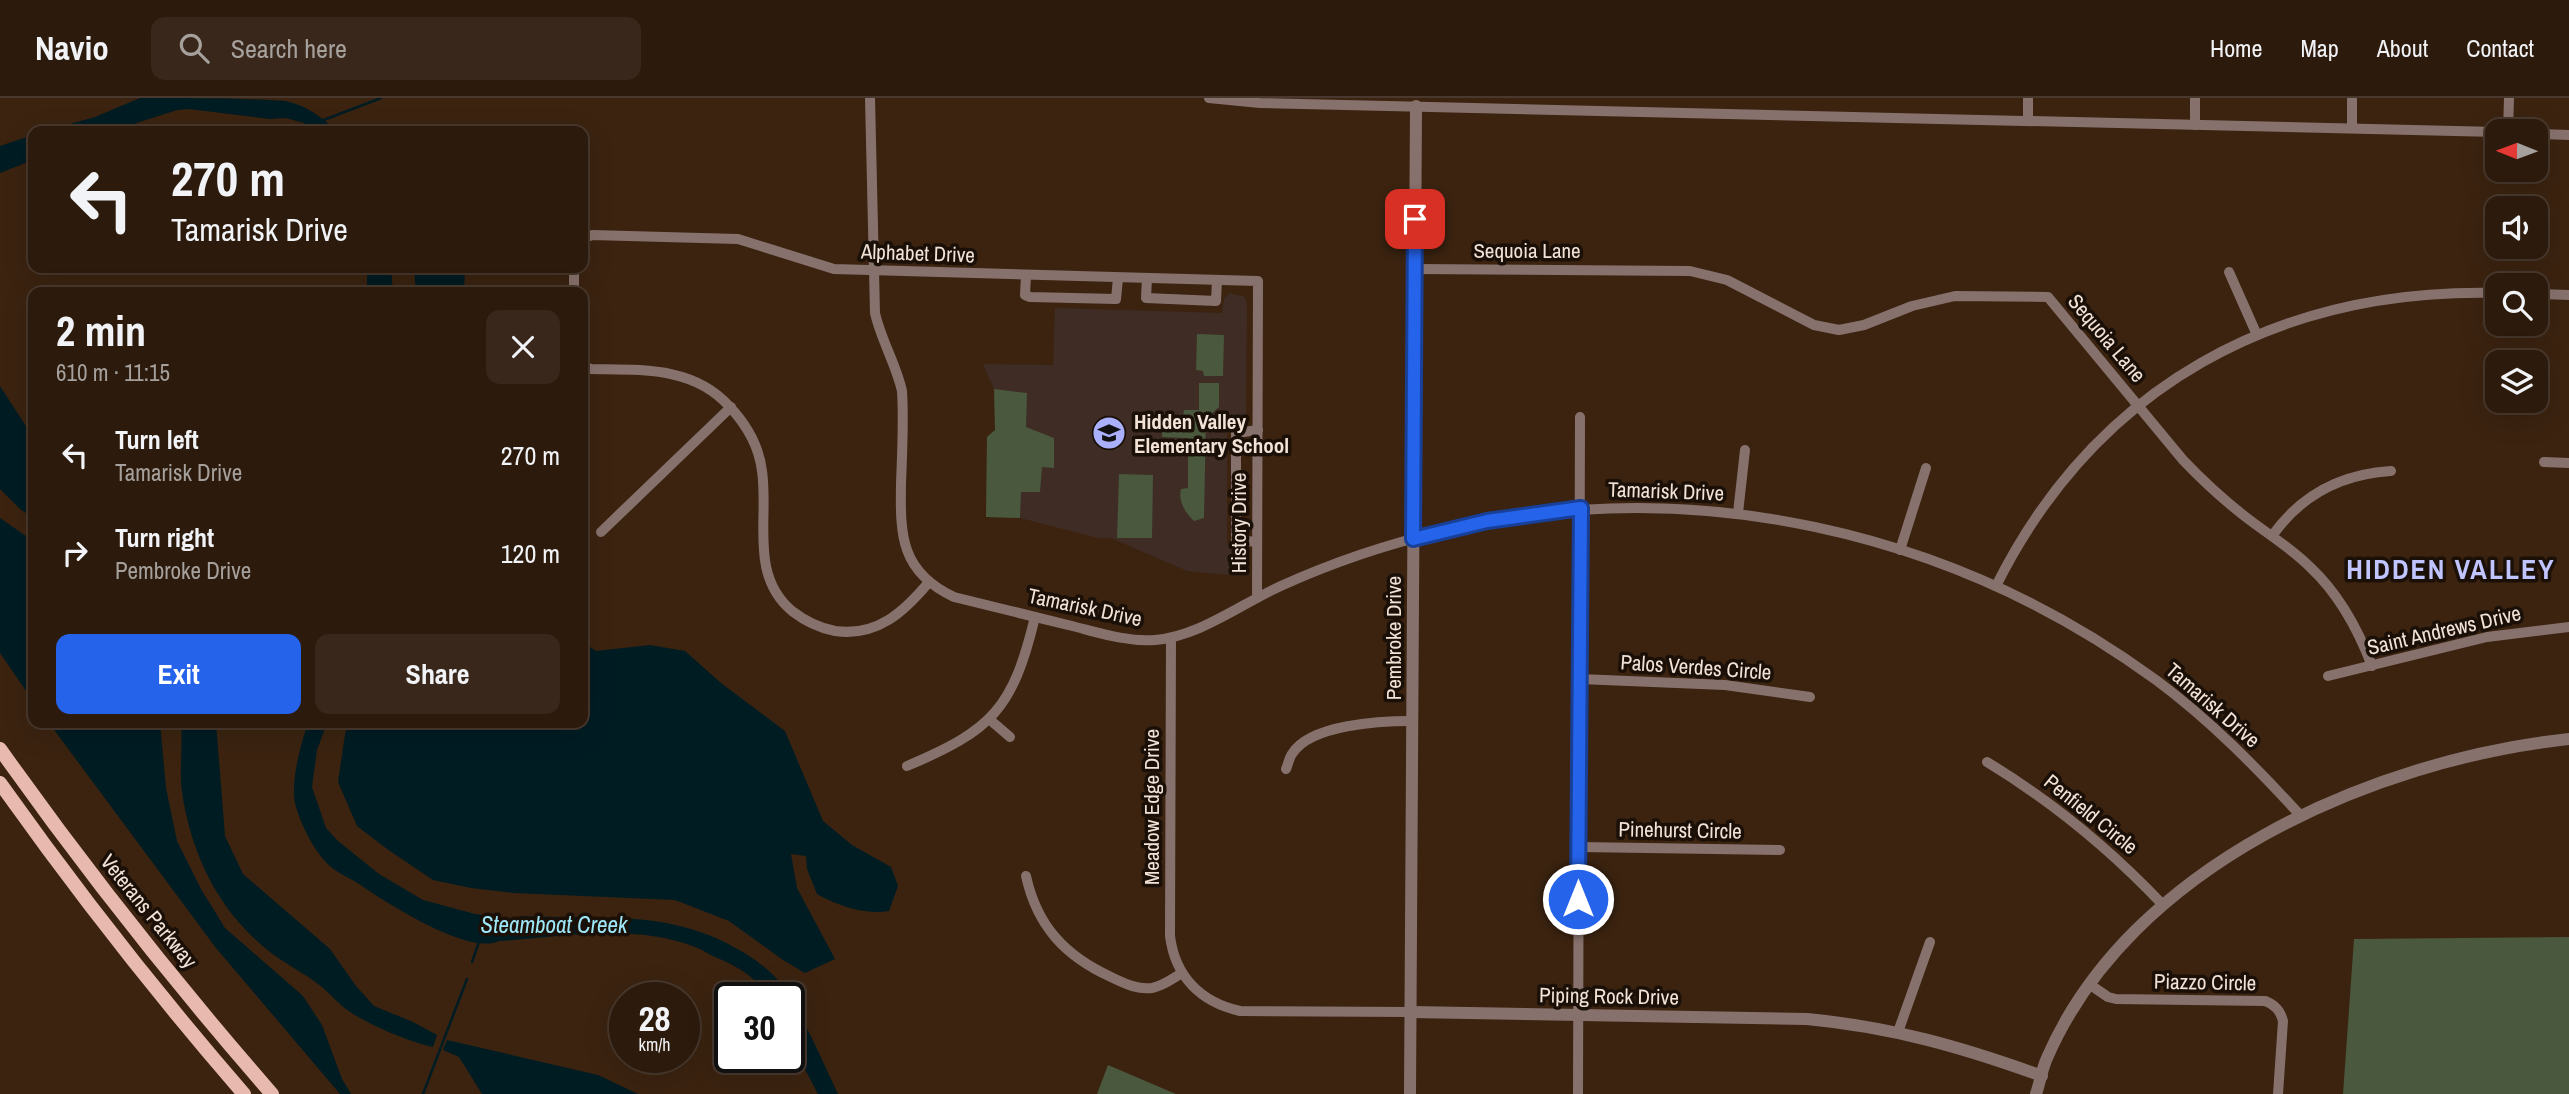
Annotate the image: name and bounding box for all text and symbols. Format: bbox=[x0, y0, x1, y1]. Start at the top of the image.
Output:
search box bbox=[151, 17, 641, 80]
text: Navio bbox=[35, 26, 109, 70]
icon: search bbox=[175, 29, 213, 67]
text: Search here bbox=[231, 31, 347, 66]
text: Home bbox=[2210, 32, 2262, 64]
text: Map bbox=[2300, 32, 2339, 64]
text: About bbox=[2377, 32, 2428, 64]
text: Contact bbox=[2466, 32, 2534, 64]
north arrow bbox=[2485, 119, 2548, 182]
map controls bbox=[2485, 119, 2548, 413]
text: 270 m bbox=[171, 145, 285, 211]
icon: left bbox=[56, 154, 147, 245]
pin bbox=[1385, 189, 1445, 249]
button: sound bbox=[2485, 196, 2548, 259]
icon: arrive bbox=[1396, 200, 1434, 238]
text: Tamarisk Drive bbox=[171, 208, 348, 251]
street label: Alphabet Drive bbox=[860, 236, 975, 269]
street label: Sequoia Lane bbox=[1473, 236, 1581, 265]
button: search bbox=[2485, 273, 2548, 336]
street label: Sequoia Lane bbox=[2061, 288, 2153, 388]
text: 2 min bbox=[56, 303, 146, 359]
button: close bbox=[486, 310, 560, 384]
button: layers bbox=[2485, 350, 2548, 413]
text: 610 m · 11:15 bbox=[56, 357, 170, 388]
place label: Hidden Valley Elementary School bbox=[1134, 407, 1289, 460]
school or university icon: Hidden Valley Elementary School bbox=[1090, 414, 1128, 452]
text: Turn left bbox=[115, 422, 199, 457]
icon: left bbox=[56, 436, 94, 474]
text: 270 m bbox=[501, 438, 560, 473]
text: Tamarisk Drive bbox=[115, 457, 242, 488]
street label: History Drive bbox=[1224, 473, 1253, 573]
street label: Tamarisk Drive bbox=[1607, 474, 1725, 508]
text: Turn right bbox=[115, 520, 214, 555]
icon: right bbox=[56, 534, 94, 572]
text: 120 m bbox=[501, 536, 560, 571]
district label: HIDDEN VALLEY bbox=[2346, 550, 2556, 588]
text: Pembroke Drive bbox=[115, 555, 251, 586]
street label: Pembroke Drive bbox=[1379, 576, 1408, 700]
street label: Tamarisk Drive bbox=[1025, 581, 1145, 633]
street label: Saint Andrews Drive bbox=[2364, 598, 2524, 662]
button: Exit bbox=[56, 634, 301, 714]
button: Share bbox=[315, 634, 560, 714]
street label: Palos Verdes Circle bbox=[1620, 647, 1772, 687]
street label: Tamarisk Drive bbox=[2160, 656, 2266, 754]
street label: Meadow Edge Drive bbox=[1137, 729, 1166, 885]
street label: Penfield Circle bbox=[2038, 767, 2144, 861]
street label: Pinehurst Circle bbox=[1618, 814, 1742, 846]
street label: Veterans Parkway bbox=[94, 848, 204, 974]
position arrow bbox=[1541, 862, 1615, 936]
water label: Steamboat Creek bbox=[481, 909, 629, 940]
street label: Piazzo Circle bbox=[2154, 967, 2256, 997]
street label: Piping Rock Drive bbox=[1539, 980, 1679, 1012]
speed limit sign: 30 bbox=[714, 982, 805, 1073]
text: 28 bbox=[639, 995, 670, 1042]
text: km/h bbox=[639, 1032, 671, 1057]

